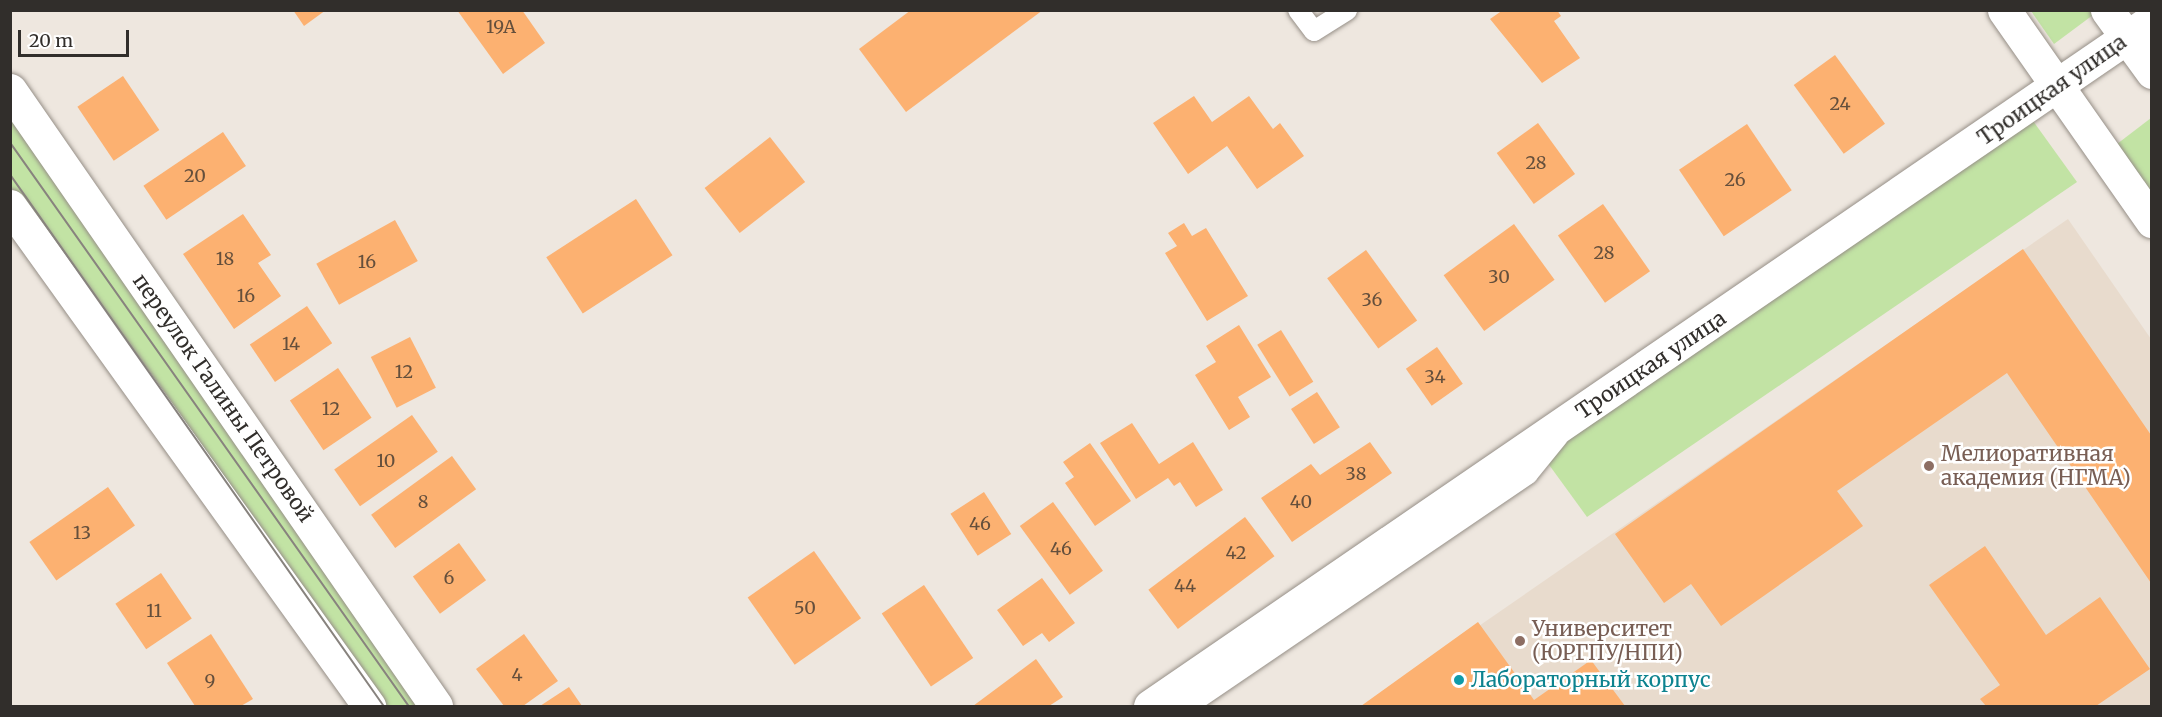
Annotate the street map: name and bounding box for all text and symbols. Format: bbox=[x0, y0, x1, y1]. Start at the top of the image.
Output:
house number: 19А bbox=[486, 16, 516, 38]
scale bar bbox=[21, 18, 132, 56]
text: 20 m bbox=[29, 29, 73, 52]
street label: Троицкая улица bbox=[1973, 29, 2131, 151]
house number: 24 bbox=[1829, 93, 1851, 115]
house number: 28 bbox=[1525, 152, 1547, 174]
house number: 20 bbox=[184, 165, 206, 187]
house number: 26 bbox=[1724, 169, 1746, 191]
house number: 28 bbox=[1593, 242, 1615, 264]
house number: 18 bbox=[216, 248, 234, 270]
house number: 16 bbox=[358, 251, 376, 273]
house number: 30 bbox=[1488, 266, 1510, 288]
street label: переулок Галины Петровой bbox=[127, 269, 319, 527]
house number: 16 bbox=[237, 285, 255, 307]
house number: 36 bbox=[1362, 289, 1382, 311]
street label: Троицкая улица bbox=[1571, 306, 1731, 424]
house number: 14 bbox=[282, 333, 300, 355]
house number: 12 bbox=[395, 361, 413, 383]
house number: 34 bbox=[1424, 366, 1446, 388]
house number: 12 bbox=[322, 398, 340, 420]
place label: Мелиоративная академия (НГМА) bbox=[1941, 441, 2131, 491]
house number: 10 bbox=[377, 450, 395, 472]
marker: Мелиоративная академия (НГМА) bbox=[1922, 459, 1936, 473]
house number: 38 bbox=[1346, 463, 1366, 485]
house number: 8 bbox=[418, 491, 428, 513]
house number: 40 bbox=[1290, 491, 1312, 513]
house number: 46 bbox=[969, 513, 991, 535]
house number: 13 bbox=[73, 522, 91, 544]
house number: 46 bbox=[1050, 538, 1072, 560]
house number: 42 bbox=[1226, 542, 1246, 564]
house number: 6 bbox=[444, 567, 454, 589]
house number: 44 bbox=[1174, 575, 1196, 597]
house number: 50 bbox=[794, 597, 816, 619]
house number: 11 bbox=[146, 600, 162, 622]
place label: Университет (ЮРГПУ/НПИ) bbox=[1532, 616, 1683, 666]
marker: Университет (ЮРГПУ/НПИ) bbox=[1513, 634, 1527, 648]
house number: 4 bbox=[511, 664, 523, 686]
place label: Лабораторный корпус bbox=[1471, 667, 1711, 693]
house number: 9 bbox=[205, 670, 215, 692]
marker: Лабораторный корпус bbox=[1452, 673, 1466, 687]

